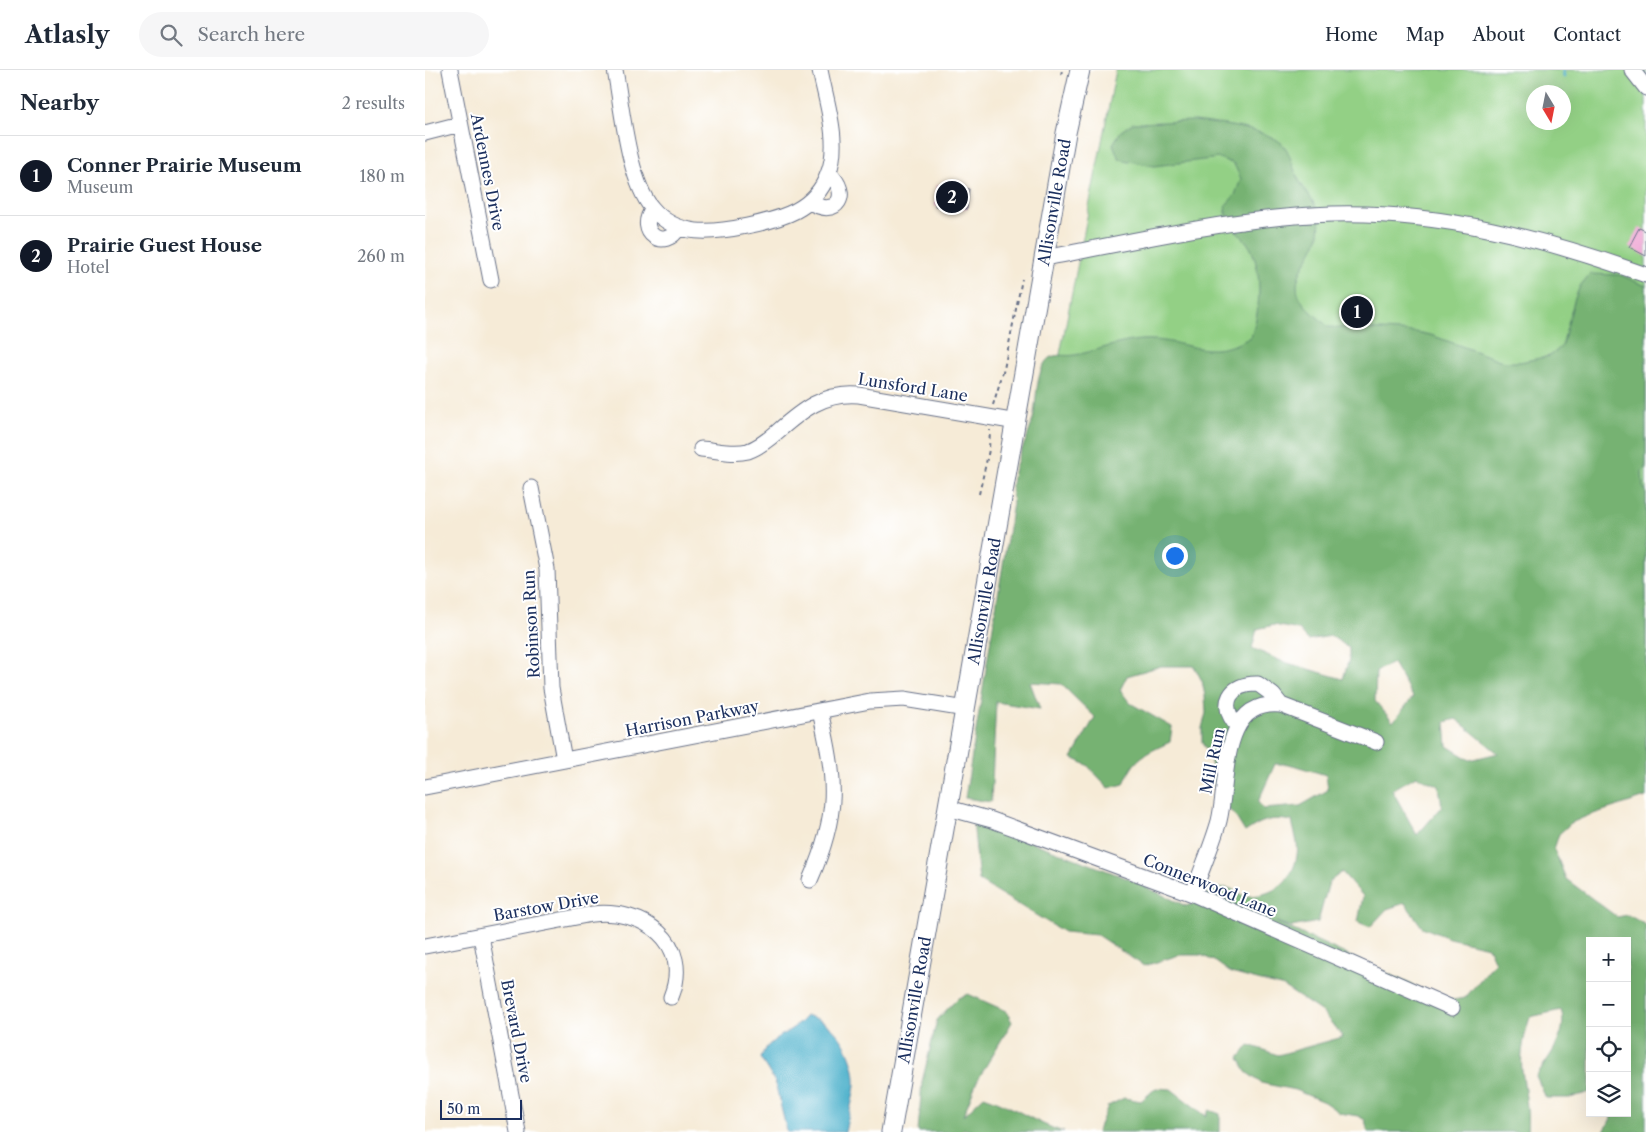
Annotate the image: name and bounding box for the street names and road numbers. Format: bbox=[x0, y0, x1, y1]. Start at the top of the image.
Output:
street label: Ardennes Drive bbox=[467, 111, 509, 232]
street label: Allisonville Road bbox=[1033, 137, 1075, 268]
street label: Lunsford Lane bbox=[857, 368, 969, 406]
street label: Allisonville Road bbox=[963, 536, 1005, 667]
street label: Robinson Run bbox=[518, 569, 544, 679]
street label: Harrison Parkway bbox=[624, 695, 762, 741]
street label: Mill Run bbox=[1195, 726, 1229, 796]
street label: Connerwood Lane bbox=[1140, 849, 1280, 921]
street label: Barstow Drive bbox=[492, 887, 600, 925]
street label: Allisonville Road bbox=[893, 935, 935, 1066]
street label: Brevard Drive bbox=[497, 978, 537, 1085]

